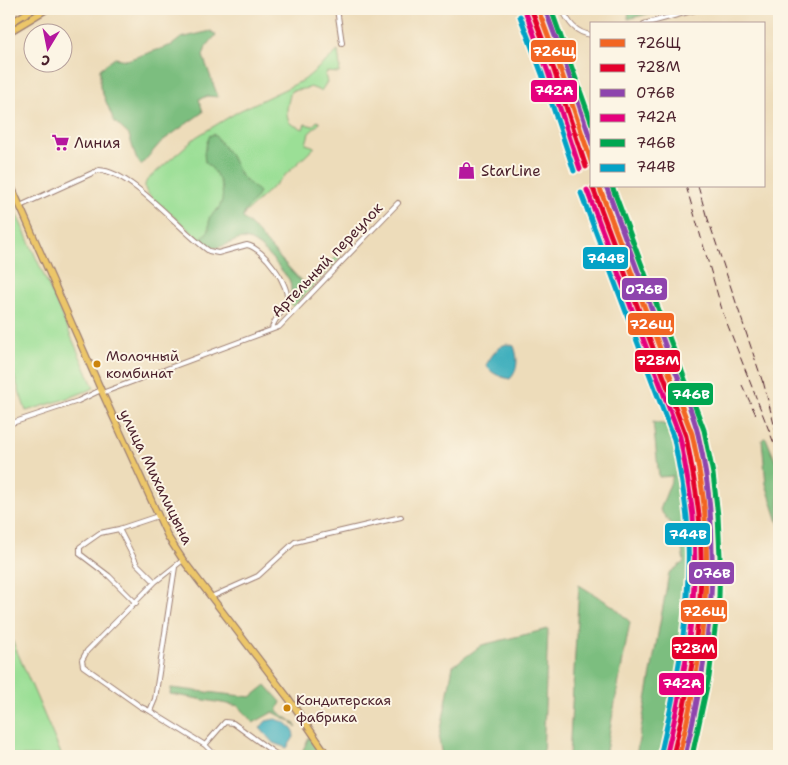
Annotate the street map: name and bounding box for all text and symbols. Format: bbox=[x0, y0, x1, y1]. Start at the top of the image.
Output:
north arrow bbox=[22, 22, 72, 72]
legend bbox=[590, 22, 766, 188]
text: 726Щ bbox=[636, 33, 681, 53]
line badge: 726Щ bbox=[530, 39, 577, 63]
text: 726Щ bbox=[533, 42, 576, 60]
text: С bbox=[40, 51, 52, 70]
text: 728М bbox=[636, 57, 681, 77]
line badge: 742А bbox=[530, 79, 578, 103]
text: 742А bbox=[534, 81, 574, 99]
text: 076В bbox=[636, 83, 675, 103]
text: 742А bbox=[636, 107, 677, 127]
supermarket icon: Линия bbox=[50, 133, 70, 153]
place label: Линия bbox=[74, 133, 120, 153]
text: 746В bbox=[636, 133, 676, 153]
text: 744В bbox=[636, 157, 675, 177]
shop icon: StarLine bbox=[457, 161, 477, 181]
place label: StarLine bbox=[481, 161, 541, 181]
street label: Артельный переулок bbox=[267, 198, 387, 322]
line badge: 744В bbox=[582, 246, 629, 270]
text: 744В bbox=[587, 249, 625, 267]
line badge: 076В bbox=[621, 277, 668, 301]
text: 076В bbox=[625, 280, 663, 298]
line badge: 726Щ bbox=[627, 312, 675, 336]
text: 726Щ bbox=[630, 315, 673, 333]
place label: Молочный комбинат bbox=[106, 347, 179, 382]
line badge: 728М bbox=[634, 349, 681, 373]
text: 728М bbox=[636, 351, 680, 369]
marker: Молочный комбинат bbox=[92, 359, 102, 369]
line badge: 746В bbox=[667, 382, 714, 406]
text: 746В bbox=[672, 385, 710, 403]
street label: улица Михалицына bbox=[115, 406, 198, 549]
line badge: 744В bbox=[664, 522, 711, 546]
text: 744В bbox=[669, 525, 707, 543]
line badge: 076В bbox=[688, 561, 735, 585]
text: 076В bbox=[693, 564, 731, 582]
line badge: 726Щ bbox=[680, 599, 728, 623]
text: 726Щ bbox=[683, 602, 726, 620]
line badge: 728М bbox=[671, 636, 718, 660]
text: 728М bbox=[672, 639, 716, 657]
line badge: 742А bbox=[658, 672, 705, 696]
text: 742А bbox=[662, 674, 702, 692]
place label: Кондитерская фабрика bbox=[296, 691, 391, 726]
marker: Кондитерская фабрика bbox=[282, 703, 292, 713]

